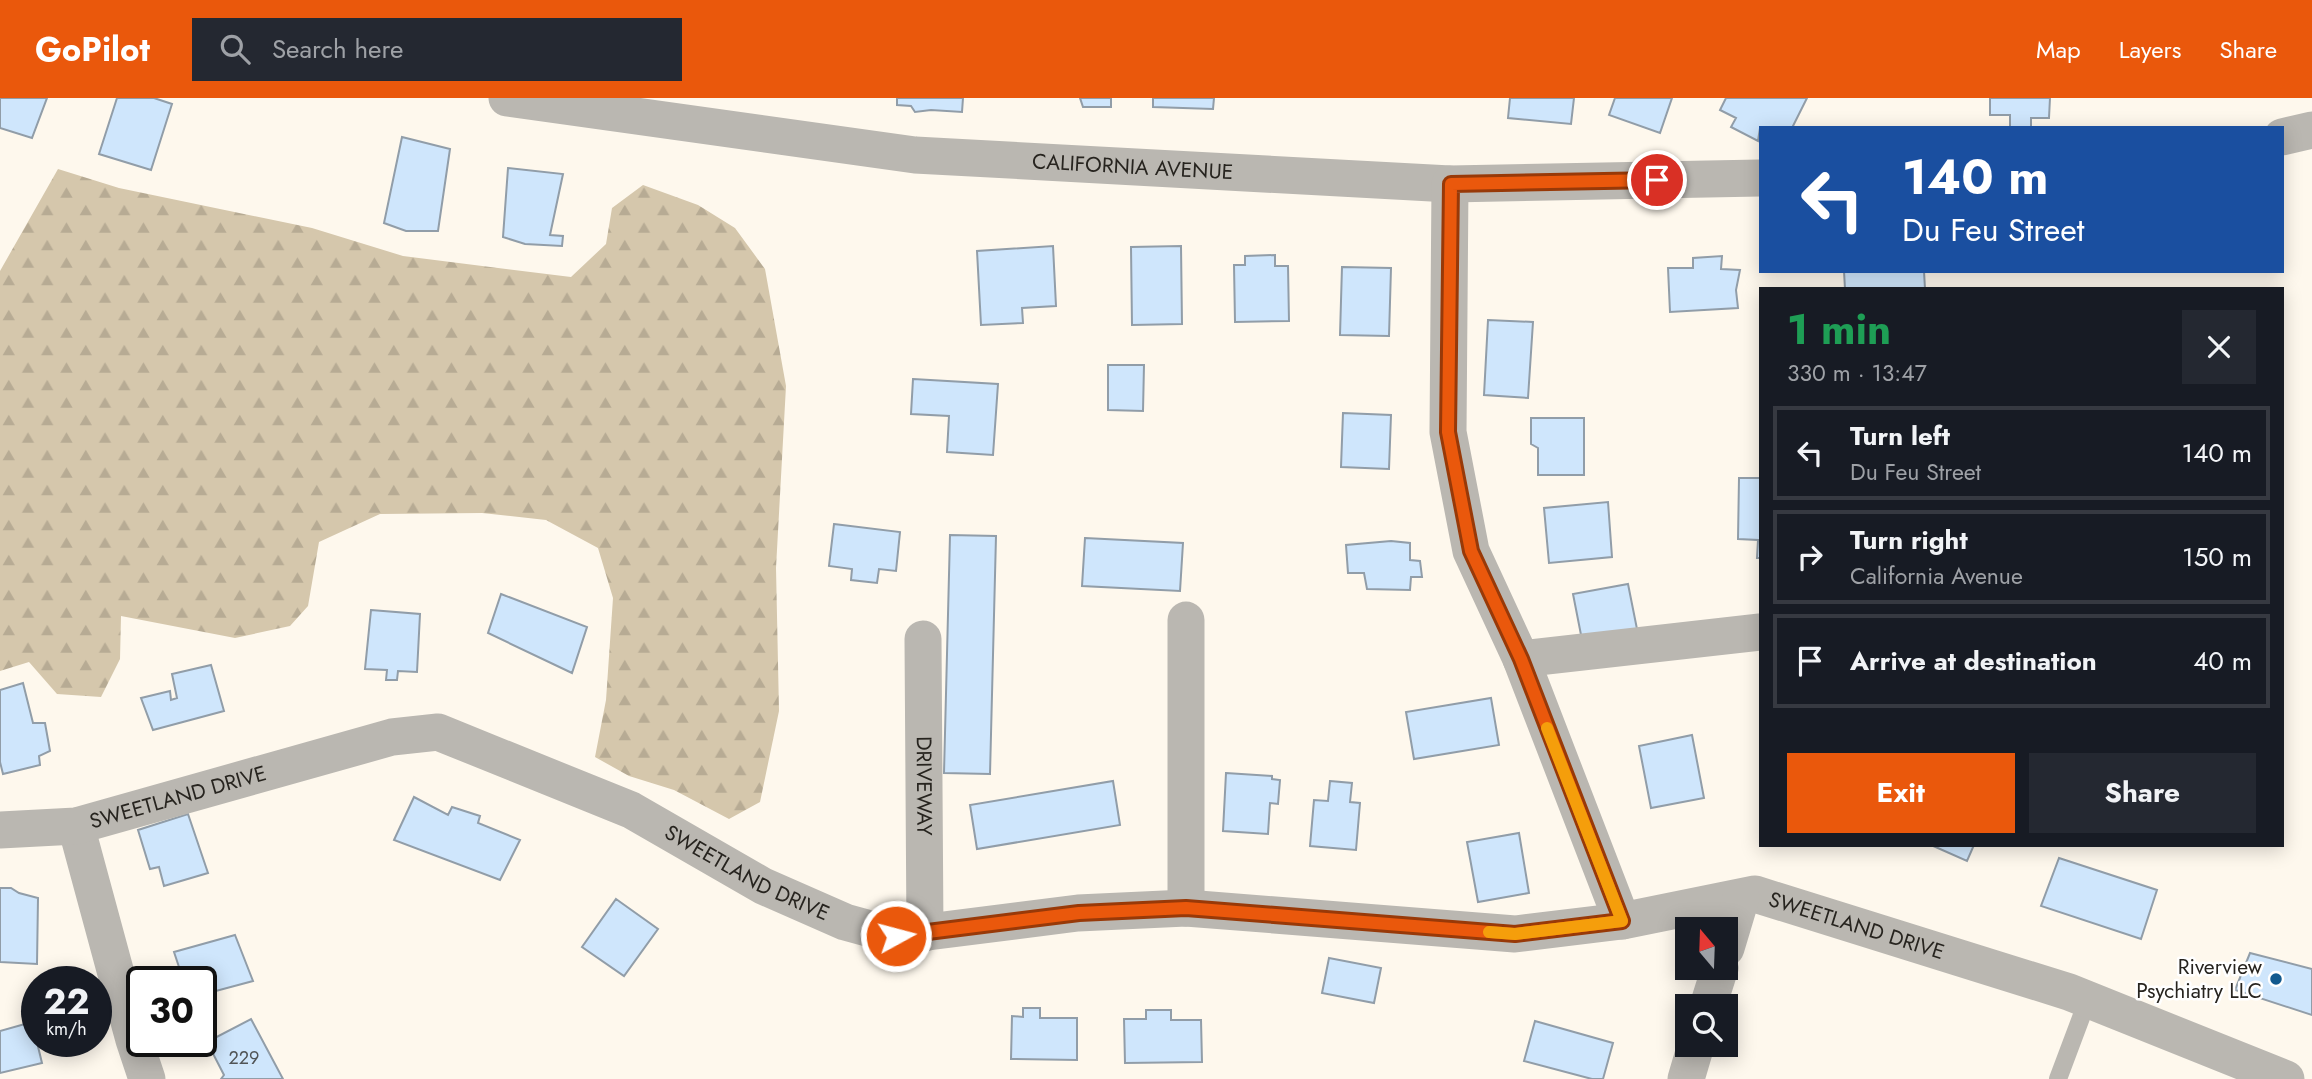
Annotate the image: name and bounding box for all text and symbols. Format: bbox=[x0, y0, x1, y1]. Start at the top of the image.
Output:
search box bbox=[192, 18, 682, 81]
text: GoPilot bbox=[35, 26, 150, 73]
icon: search bbox=[216, 30, 254, 68]
text: Search here bbox=[272, 30, 403, 68]
text: Map bbox=[2036, 32, 2081, 67]
text: Layers bbox=[2119, 32, 2181, 67]
text: Share bbox=[2219, 32, 2277, 67]
text: 140 m bbox=[1902, 142, 2048, 212]
street label: CALIFORNIA AVENUE bbox=[1031, 146, 1234, 187]
pin bbox=[1627, 150, 1687, 210]
icon: left bbox=[1787, 154, 1878, 245]
icon: arrive bbox=[1638, 161, 1676, 199]
text: Du Feu Street bbox=[1902, 207, 2084, 253]
text: 1 min bbox=[1787, 299, 1891, 360]
button: close bbox=[2182, 310, 2256, 384]
text: 330 m · 13:47 bbox=[1787, 356, 1927, 390]
text: Turn left bbox=[1850, 417, 1950, 455]
icon: left bbox=[1791, 434, 1829, 472]
text: 140 m bbox=[2181, 434, 2252, 472]
text: Du Feu Street bbox=[1850, 455, 1981, 489]
text: Turn right bbox=[1850, 521, 1968, 559]
icon: right bbox=[1791, 538, 1829, 576]
text: 150 m bbox=[2182, 538, 2252, 576]
text: California Avenue bbox=[1850, 559, 2023, 593]
icon: arrive bbox=[1791, 642, 1829, 680]
text: Arrive at destination bbox=[1850, 642, 2097, 680]
text: 40 m bbox=[2193, 642, 2252, 680]
street label: DRIVEWAY bbox=[909, 736, 939, 836]
button: Exit bbox=[1787, 753, 2015, 833]
button: Share bbox=[2029, 753, 2256, 833]
street label: SWEETLAND DRIVE bbox=[86, 758, 270, 836]
street label: SWEETLAND DRIVE bbox=[659, 817, 834, 928]
street label: SWEETLAND DRIVE bbox=[1765, 884, 1948, 967]
position arrow bbox=[859, 899, 933, 973]
north arrow bbox=[1675, 917, 1738, 980]
map controls bbox=[1675, 917, 1738, 1057]
place label: Riverview Psychiatry LLC bbox=[2136, 952, 2263, 1006]
speed limit sign: 30 bbox=[126, 966, 217, 1057]
marker: Riverview Psychiatry LLC bbox=[2268, 971, 2284, 987]
text: 22 bbox=[44, 977, 89, 1027]
button: search bbox=[1675, 994, 1738, 1057]
text: km/h bbox=[46, 1016, 87, 1042]
house number: 229 bbox=[229, 1045, 259, 1071]

